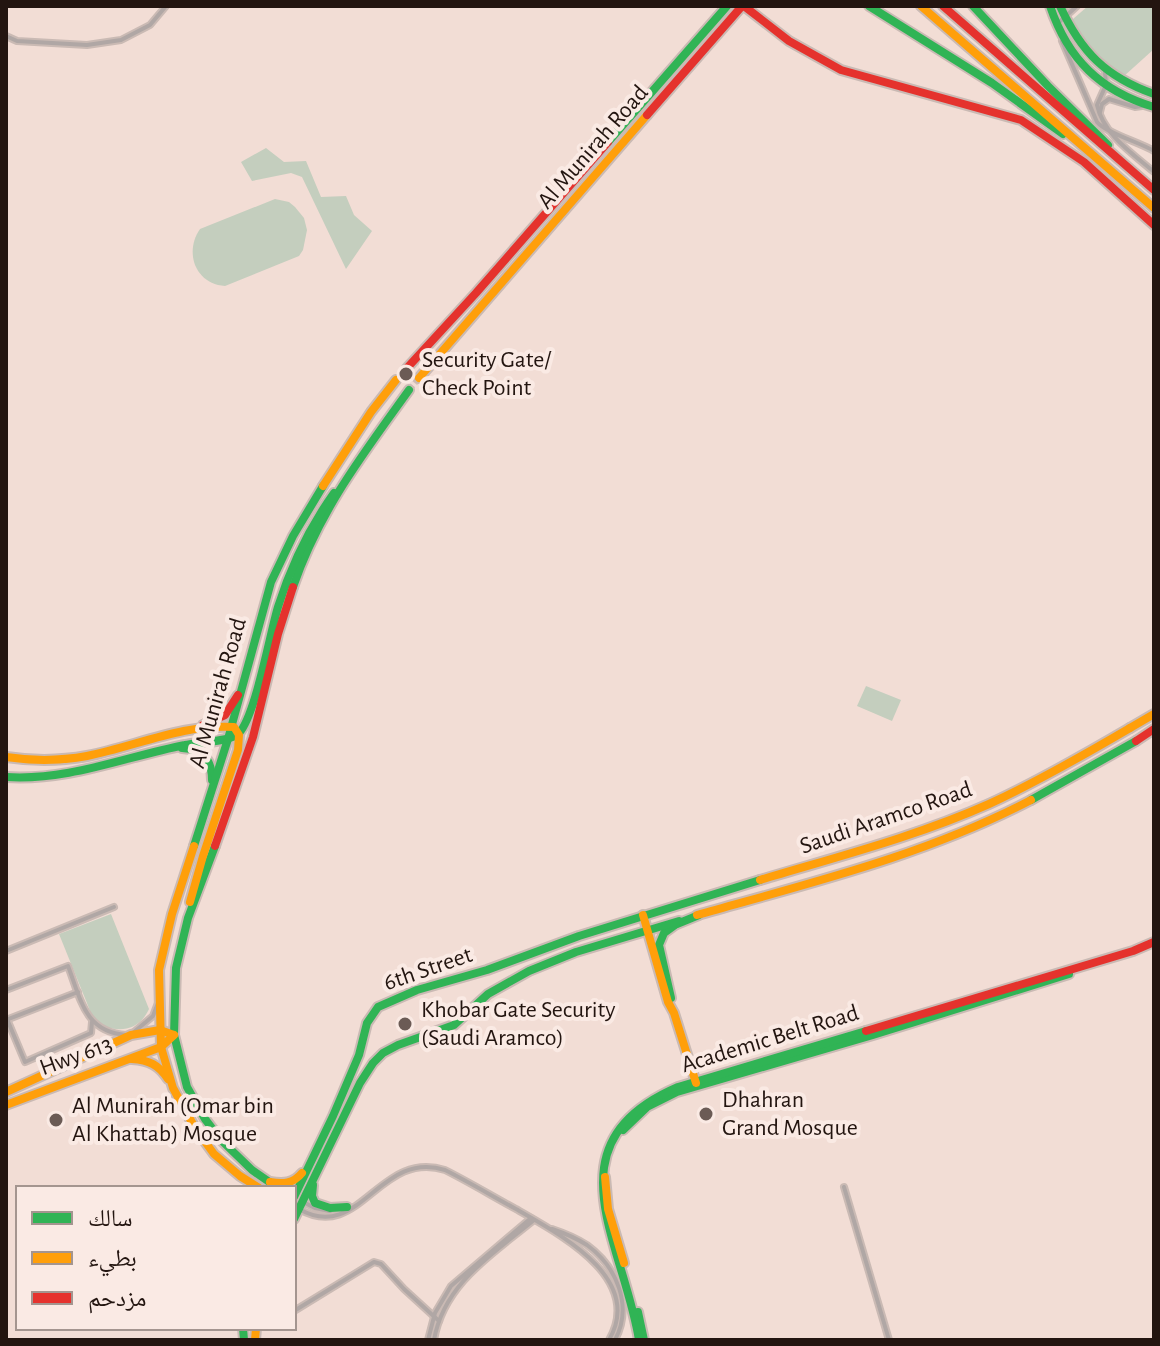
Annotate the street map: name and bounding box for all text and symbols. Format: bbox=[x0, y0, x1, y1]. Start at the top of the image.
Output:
street label: Al Munirah Road bbox=[533, 81, 653, 213]
place label: Security Gate/ Check Point bbox=[422, 348, 551, 400]
marker: Security Gate/ Check Point bbox=[397, 365, 415, 383]
street label: Al Munirah Road bbox=[185, 615, 251, 771]
street label: Saudi Aramco Road bbox=[797, 777, 975, 859]
street label: 6th Street bbox=[381, 943, 476, 995]
place label: Khobar Gate Security (Saudi Aramco) bbox=[421, 998, 616, 1050]
street label: Academic Belt Road bbox=[678, 1001, 862, 1077]
marker: Khobar Gate Security (Saudi Aramco) bbox=[396, 1015, 414, 1033]
street label: Hwy 613 bbox=[36, 1032, 116, 1080]
place label: Dhahran Grand Mosque bbox=[722, 1088, 858, 1140]
place label: Al Munirah (Omar bin Al Khattab) Mosque bbox=[72, 1094, 274, 1146]
marker: Dhahran Grand Mosque bbox=[697, 1105, 715, 1123]
marker: Al Munirah (Omar bin Al Khattab) Mosque bbox=[47, 1111, 65, 1129]
legend bbox=[16, 1186, 296, 1330]
text: سالك bbox=[88, 1207, 133, 1231]
text: بطيء bbox=[88, 1247, 137, 1277]
text: مزدحم bbox=[88, 1287, 147, 1314]

